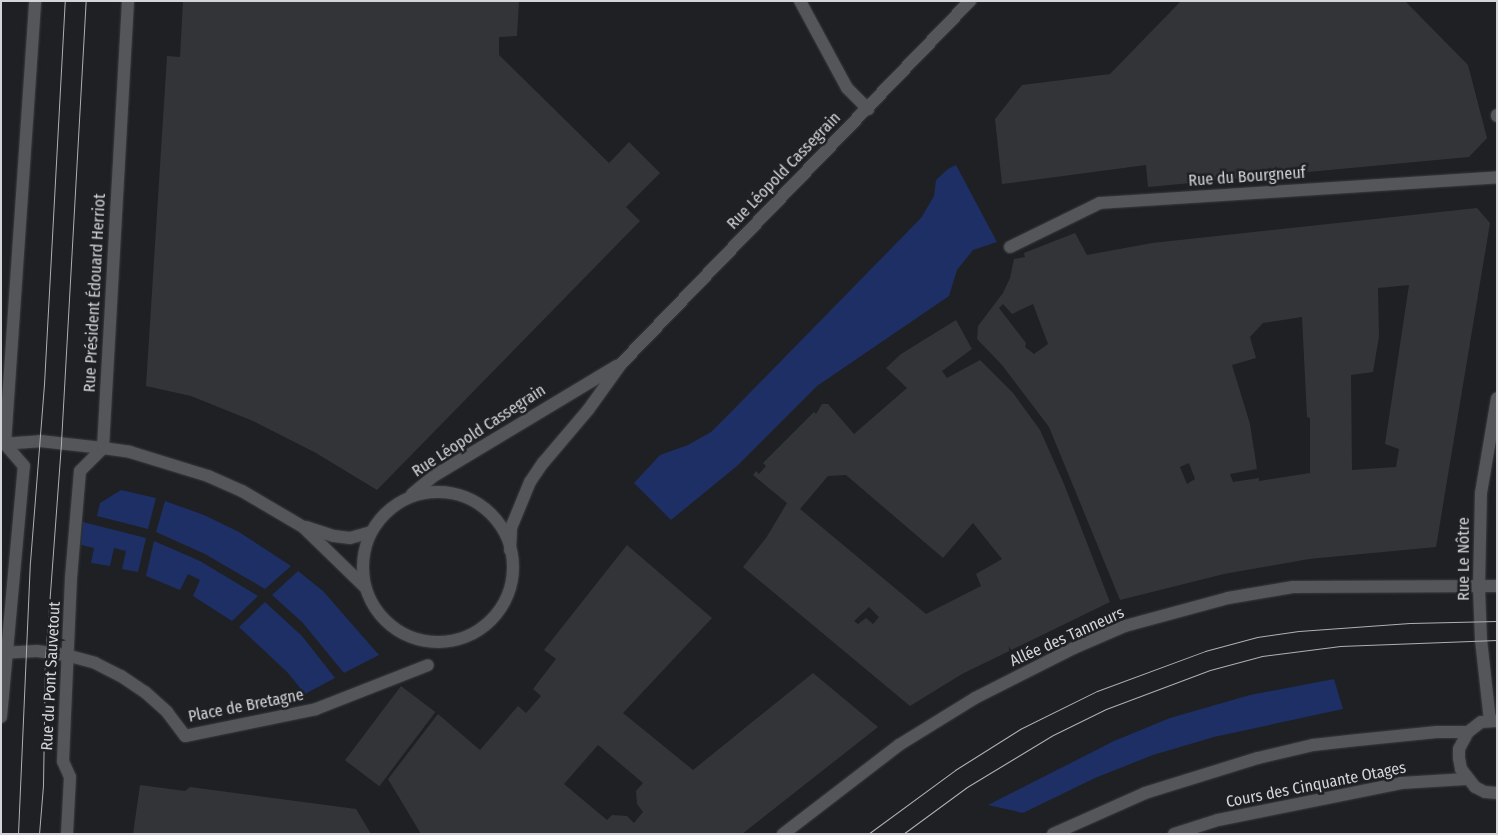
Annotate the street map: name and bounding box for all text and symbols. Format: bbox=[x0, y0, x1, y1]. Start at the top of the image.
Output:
street label: Rue Léopold Cassegrain bbox=[723, 108, 845, 234]
street label: Rue du Bourgneuf bbox=[1188, 163, 1306, 191]
street label: Rue Président Édouard Herriot bbox=[80, 193, 110, 393]
street label: Rue Léopold Cassegrain bbox=[409, 381, 549, 481]
street label: Rue Le Nôtre bbox=[1454, 517, 1474, 601]
street label: Rue du Pont Sauvetout bbox=[38, 601, 64, 751]
street label: Allée des Tanneurs bbox=[1007, 603, 1127, 671]
street label: Place de Bretagne bbox=[187, 685, 305, 727]
street label: Cours des Cinquante Otages bbox=[1224, 758, 1408, 812]

